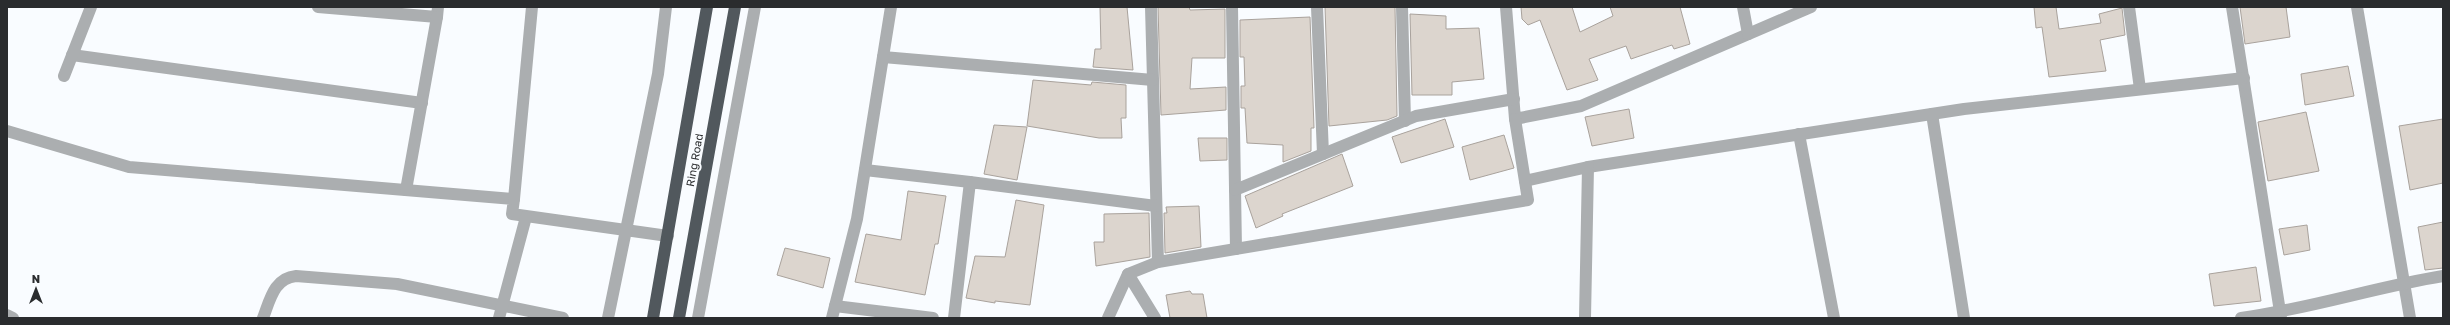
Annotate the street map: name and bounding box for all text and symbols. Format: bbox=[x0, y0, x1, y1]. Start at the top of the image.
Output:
street label: Ring Road bbox=[683, 132, 705, 188]
north arrow bbox=[16, 269, 56, 309]
text: N bbox=[32, 272, 40, 285]

